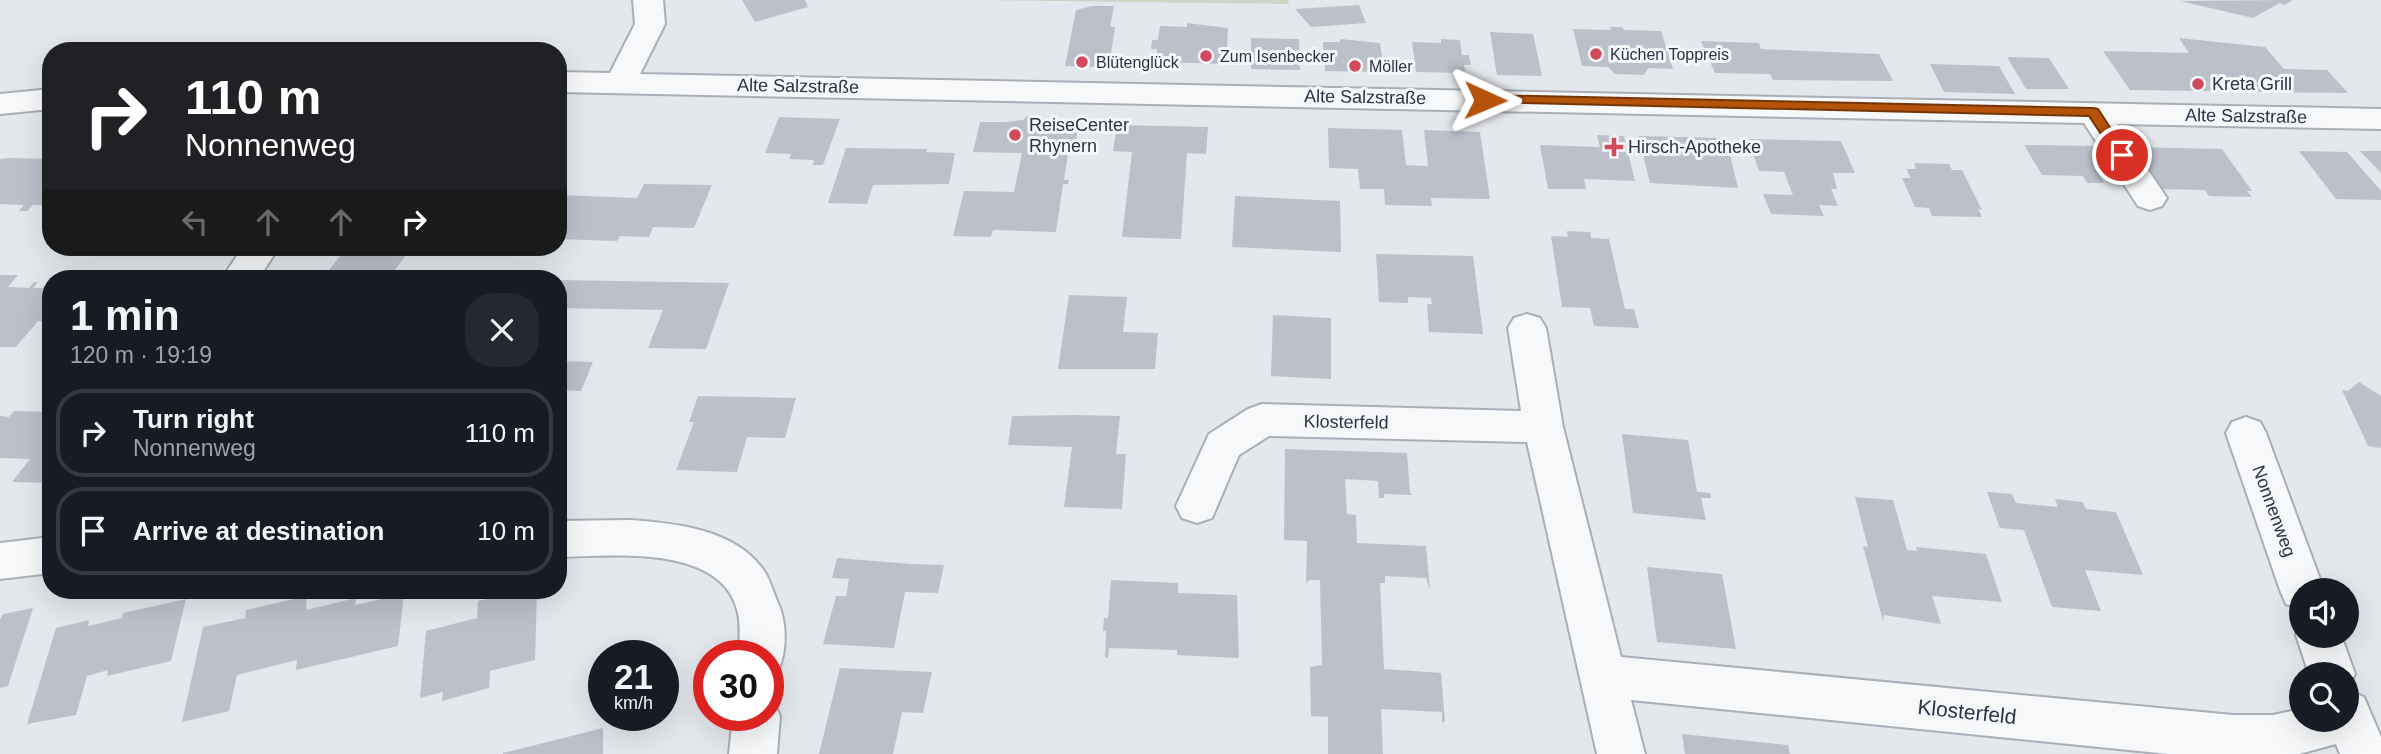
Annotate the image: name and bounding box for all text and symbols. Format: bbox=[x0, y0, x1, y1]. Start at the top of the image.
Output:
marker: Küchen Toppreis bbox=[1588, 46, 1604, 62]
place label: Küchen Toppreis bbox=[1610, 46, 1729, 63]
marker: Zum Isenbecker bbox=[1198, 48, 1214, 64]
place label: Zum Isenbecker bbox=[1220, 48, 1335, 65]
marker: Blütenglück bbox=[1074, 54, 1090, 70]
place label: Blütenglück bbox=[1096, 54, 1180, 71]
marker: Möller bbox=[1347, 58, 1363, 74]
place label: Möller bbox=[1369, 58, 1413, 75]
position arrow bbox=[1448, 63, 1522, 137]
icon: right bbox=[70, 70, 161, 161]
text: 110 m bbox=[185, 70, 321, 124]
place label: Kreta Grill bbox=[2212, 74, 2292, 94]
street label: Alte Salzstraße bbox=[737, 75, 859, 97]
marker: Kreta Grill bbox=[2190, 76, 2206, 92]
street label: Alte Salzstraße bbox=[1304, 86, 1426, 108]
street label: Alte Salzstraße bbox=[2185, 105, 2307, 127]
place label: ReiseCenter Rhynern bbox=[1029, 115, 1129, 156]
pin bbox=[2092, 125, 2152, 185]
text: Nonnenweg bbox=[185, 127, 356, 163]
marker: ReiseCenter Rhynern bbox=[1007, 127, 1023, 143]
icon: arrive bbox=[2103, 136, 2141, 174]
place label: Hirsch-Apotheke bbox=[1628, 137, 1761, 157]
marker: Hirsch-Apotheke bbox=[1606, 139, 1622, 155]
icon: left bbox=[176, 203, 214, 241]
icon: ahead bbox=[249, 203, 287, 241]
icon: ahead bbox=[322, 203, 360, 241]
icon: right bbox=[395, 203, 433, 241]
text: 1 min bbox=[70, 292, 180, 339]
button: close bbox=[465, 293, 539, 367]
text: 120 m · 19:19 bbox=[70, 342, 212, 368]
text: Turn right bbox=[133, 404, 254, 434]
street label: Klosterfeld bbox=[1303, 411, 1389, 433]
icon: right bbox=[74, 414, 112, 452]
text: 110 m bbox=[465, 418, 535, 448]
text: Nonnenweg bbox=[133, 435, 256, 461]
street label: Nonnenweg bbox=[2248, 462, 2300, 560]
icon: arrive bbox=[74, 512, 112, 550]
text: Arrive at destination bbox=[133, 516, 384, 546]
text: 10 m bbox=[477, 516, 535, 546]
map controls bbox=[2289, 578, 2359, 732]
button: sound bbox=[2289, 578, 2359, 648]
speed limit sign: 30 bbox=[693, 640, 784, 731]
text: 21 bbox=[614, 657, 653, 696]
button: search bbox=[2289, 662, 2359, 732]
text: km/h bbox=[614, 693, 653, 713]
street label: Klosterfeld bbox=[1917, 695, 2018, 728]

